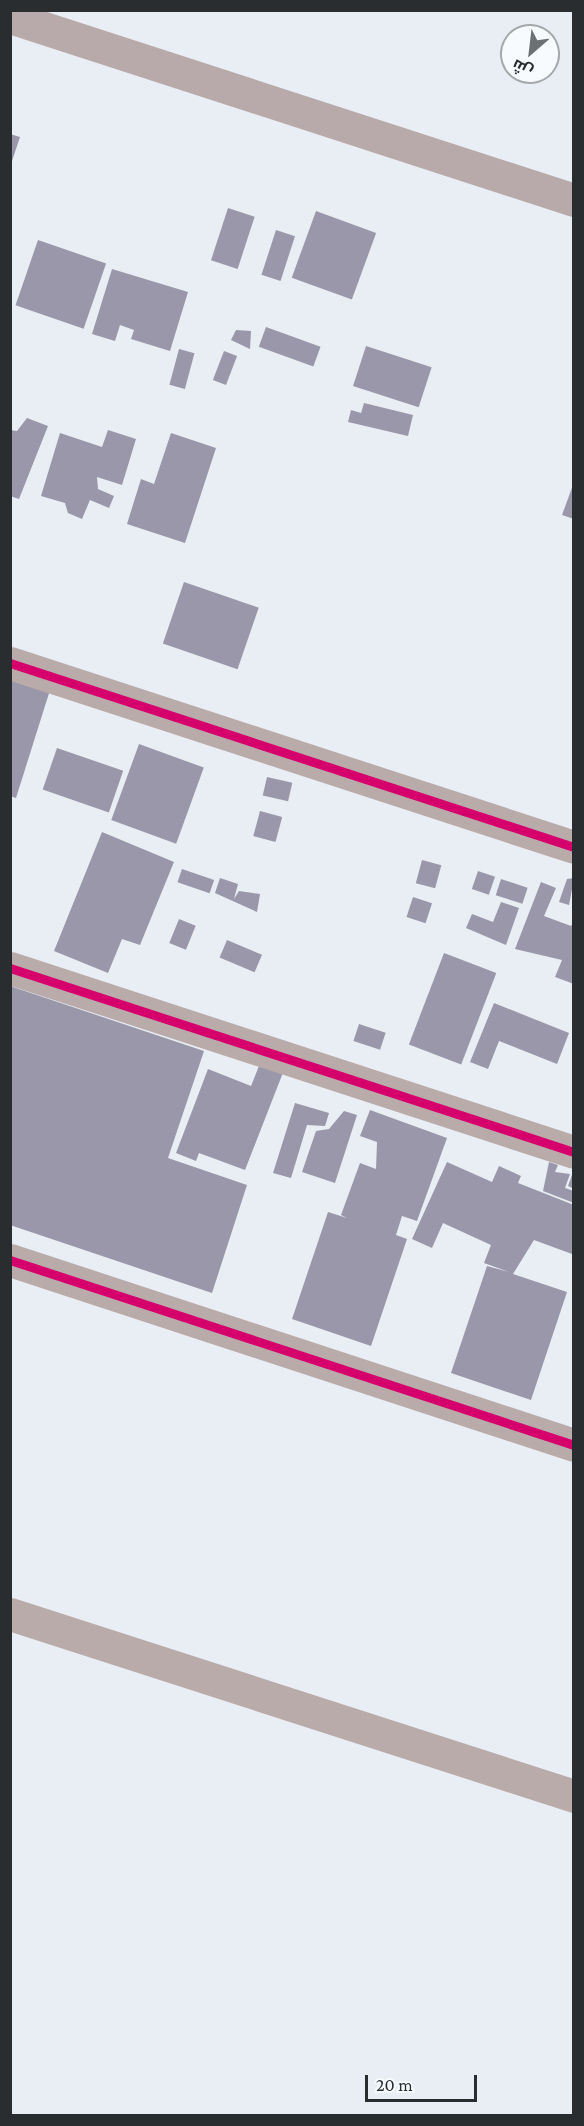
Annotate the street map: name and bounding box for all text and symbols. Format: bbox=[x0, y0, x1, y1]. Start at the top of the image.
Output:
north arrow bbox=[500, 24, 560, 84]
text: ش bbox=[509, 56, 535, 81]
scale bar bbox=[368, 2063, 480, 2101]
text: 20 m bbox=[376, 2075, 413, 2095]

